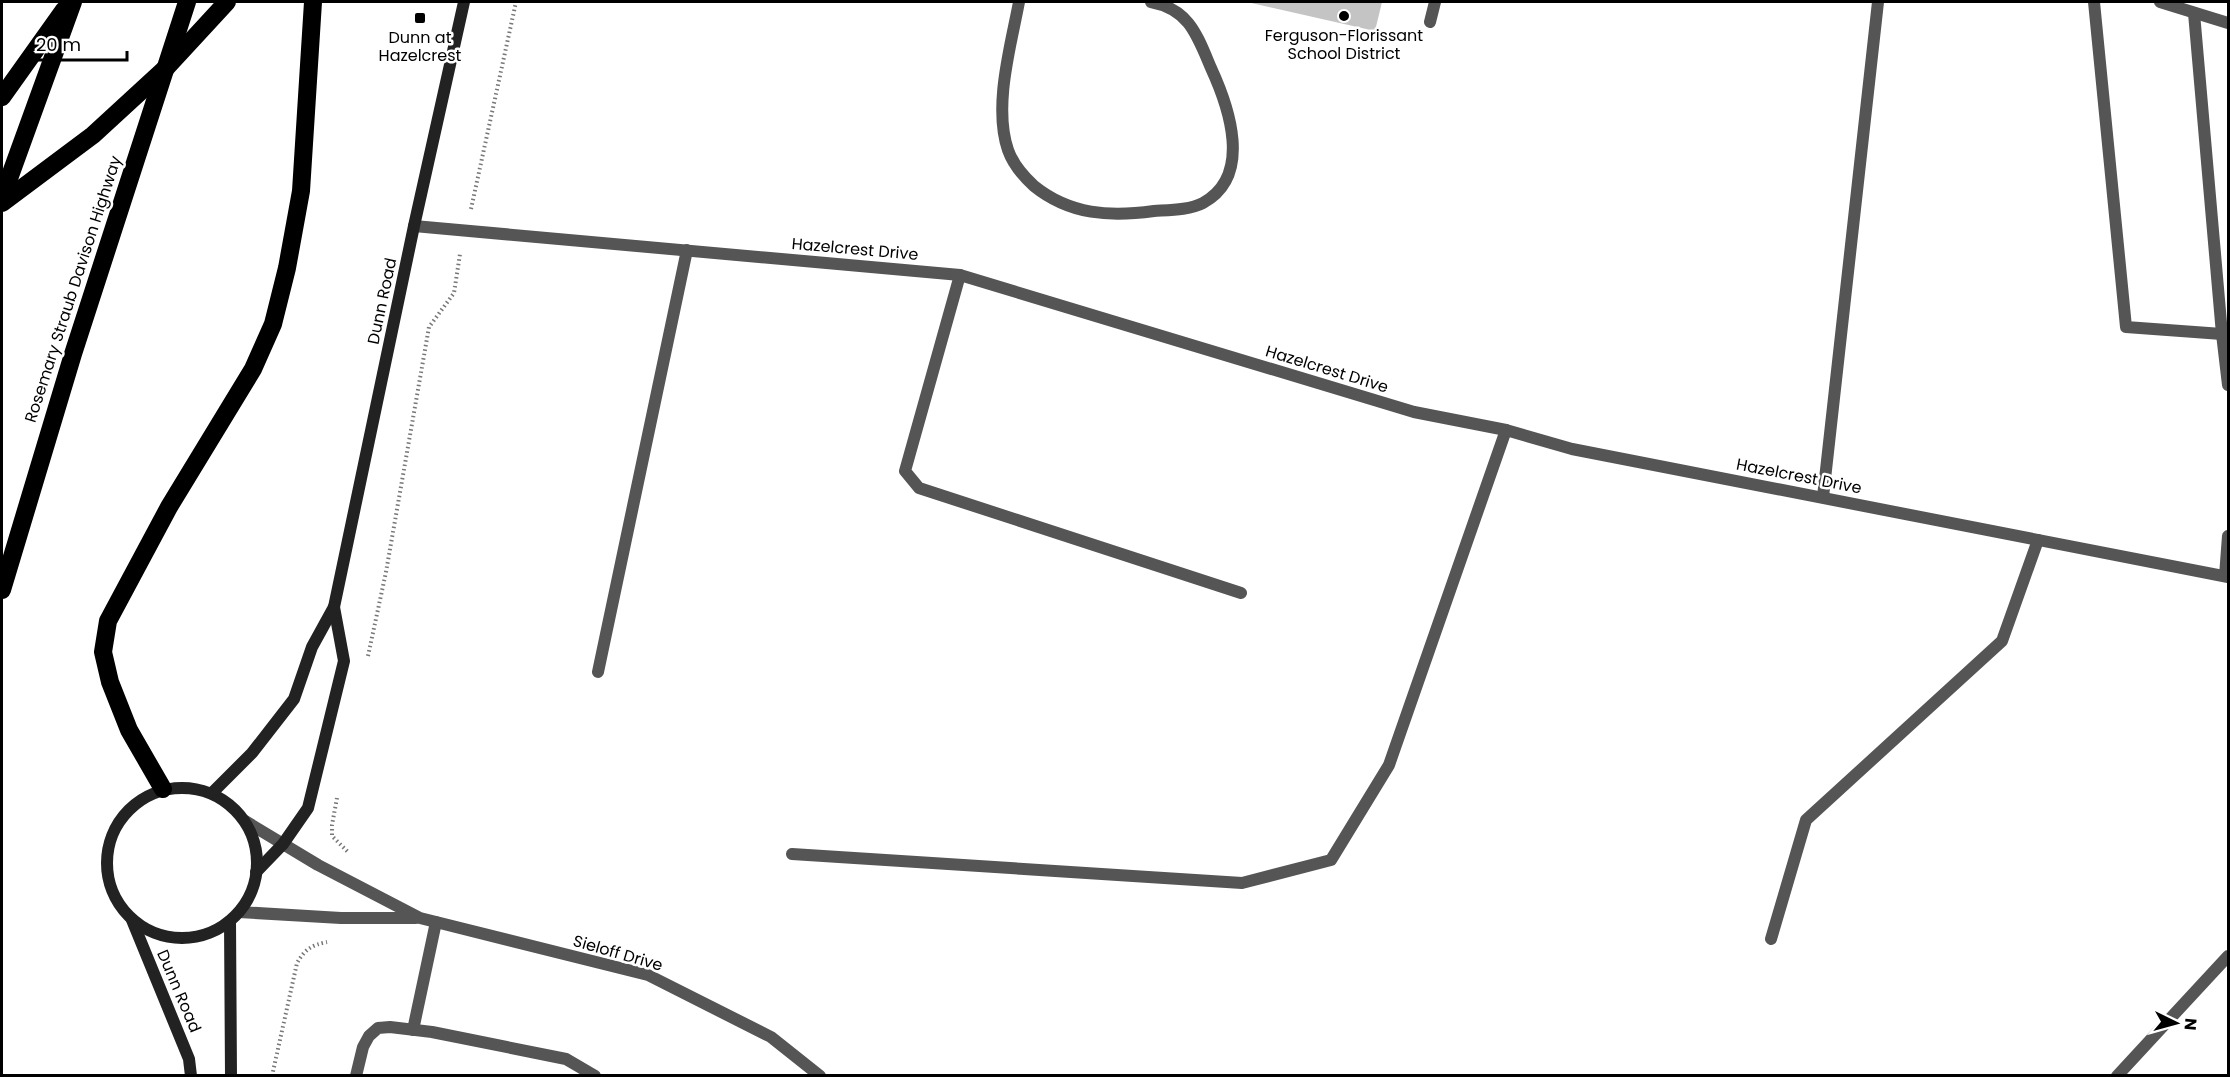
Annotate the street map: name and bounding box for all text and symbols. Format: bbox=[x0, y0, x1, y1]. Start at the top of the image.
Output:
marker: Ferguson-Florissant School District bbox=[1337, 9, 1351, 23]
marker: Dunn at Hazelcrest bbox=[413, 11, 427, 25]
scale bar bbox=[27, 24, 128, 62]
place label: Ferguson-Florissant School District bbox=[1265, 24, 1423, 65]
place label: Dunn at Hazelcrest bbox=[379, 26, 462, 67]
text: 20 m bbox=[36, 32, 81, 57]
street label: Rosemary Straub Davison Highway bbox=[19, 153, 127, 425]
street label: Hazelcrest Drive bbox=[791, 232, 919, 266]
street label: Dunn Road bbox=[362, 256, 402, 346]
street label: Hazelcrest Drive bbox=[1263, 339, 1391, 399]
street label: Hazelcrest Drive bbox=[1734, 453, 1864, 499]
street label: Sieloff Drive bbox=[570, 929, 666, 977]
street label: Dunn Road bbox=[151, 946, 207, 1036]
north arrow bbox=[2146, 993, 2206, 1053]
text: N bbox=[2178, 1017, 2202, 1031]

